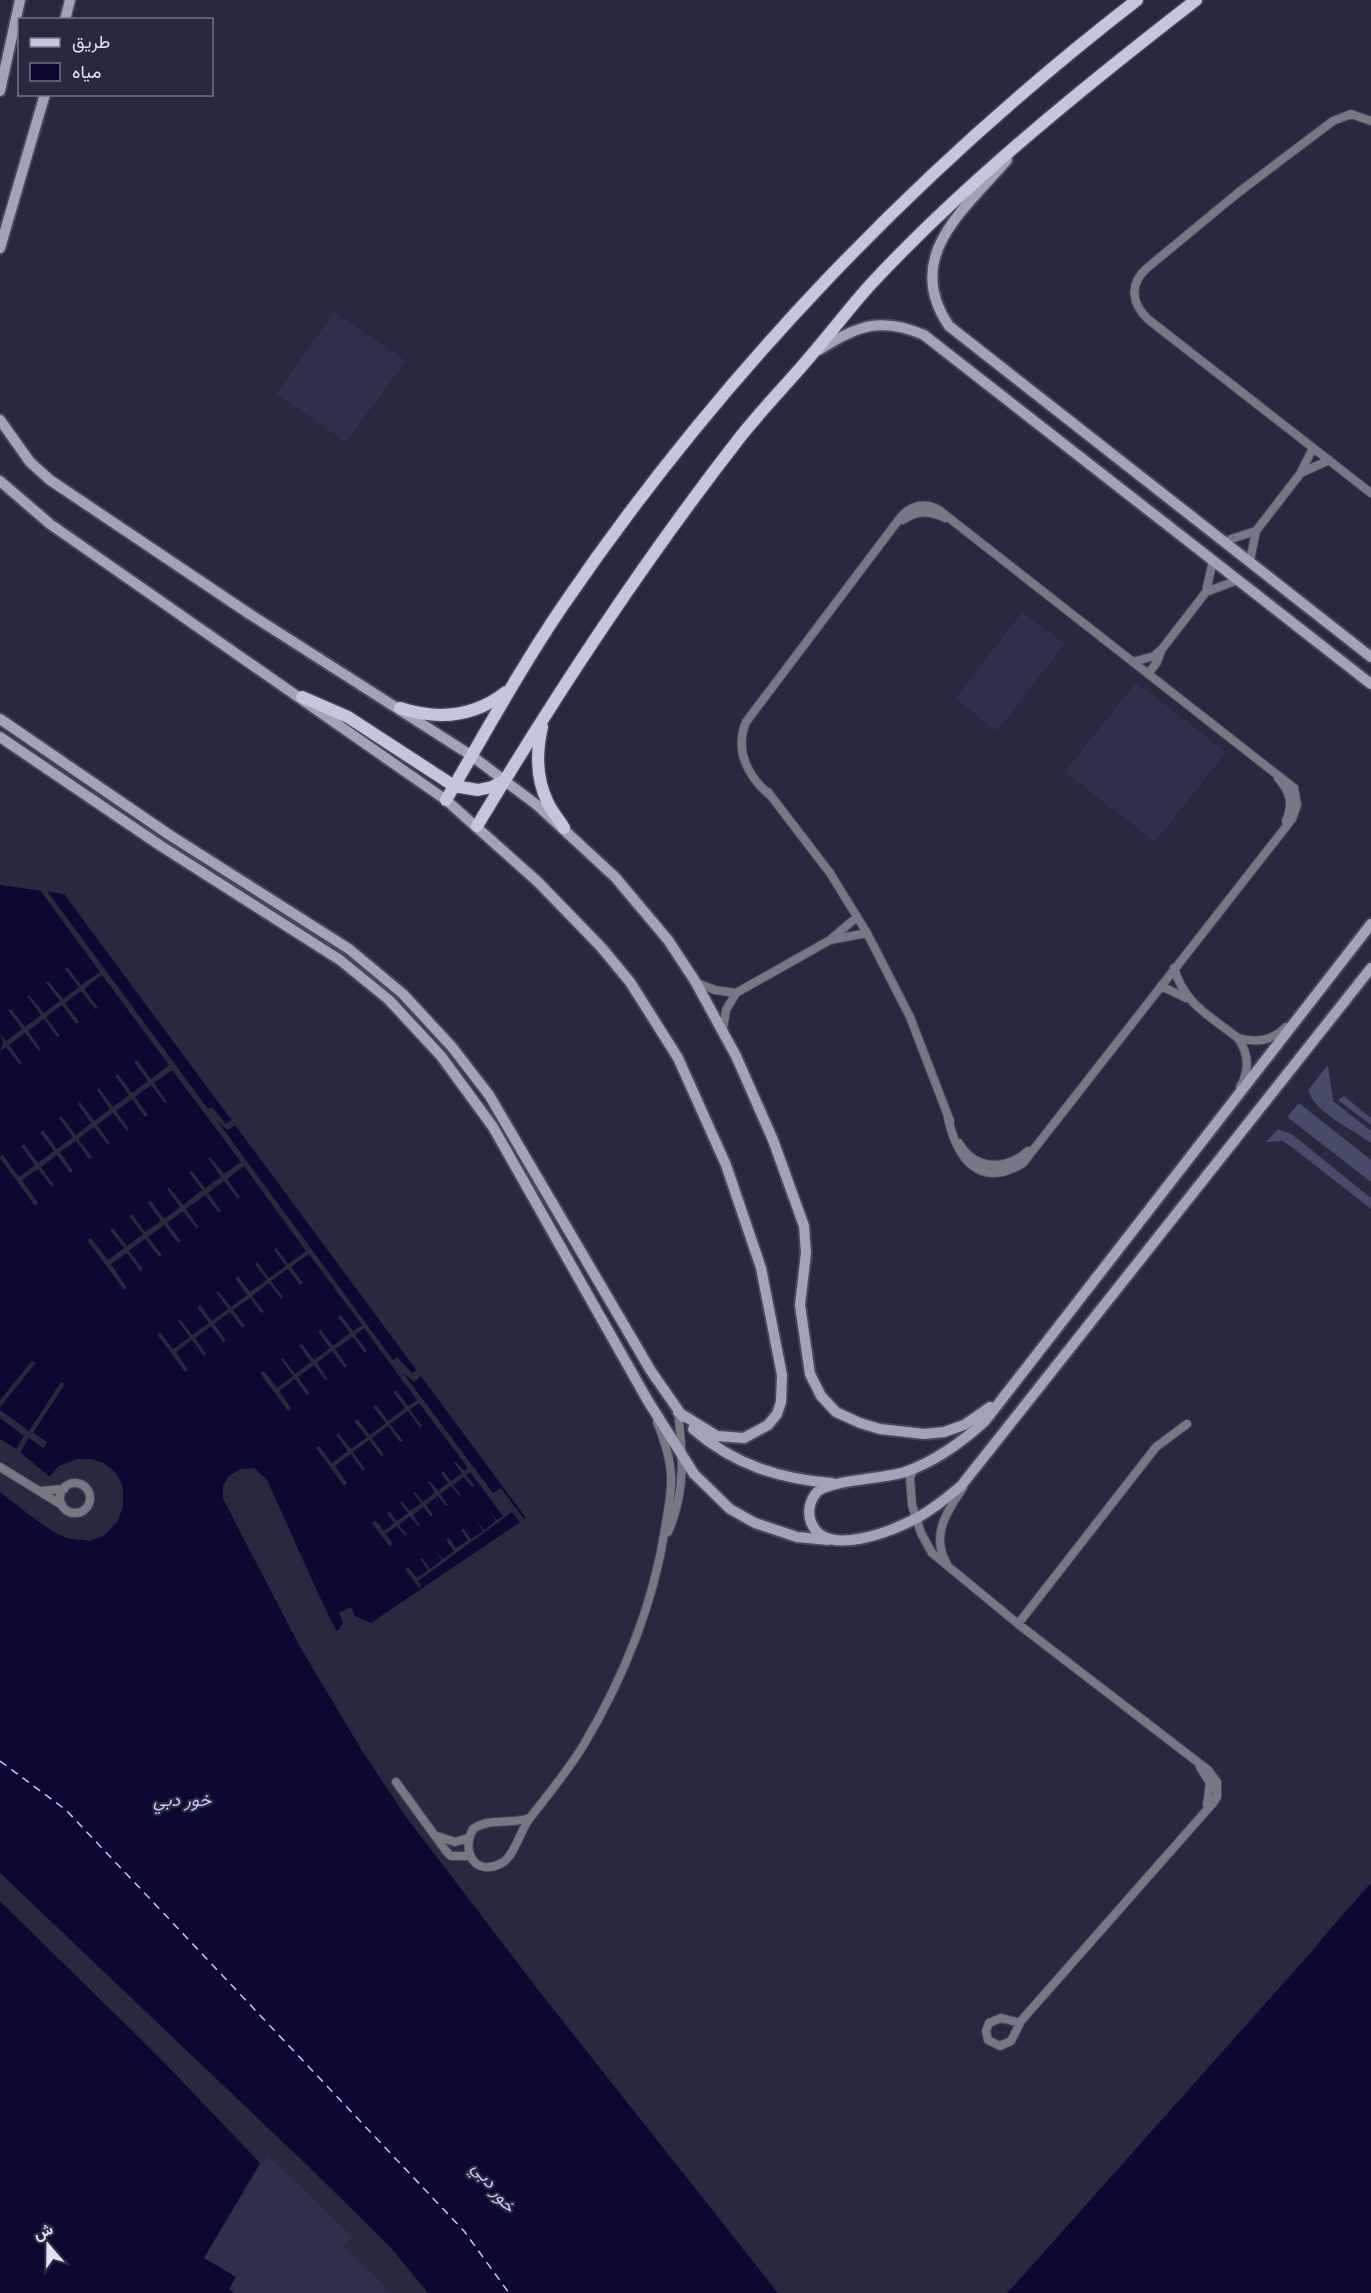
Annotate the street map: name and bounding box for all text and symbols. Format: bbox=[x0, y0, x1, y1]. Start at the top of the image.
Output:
legend bbox=[18, 18, 213, 96]
text: طريق bbox=[72, 31, 110, 53]
text: مياه bbox=[72, 61, 101, 83]
water label: خور دبي bbox=[153, 1789, 212, 1815]
water label: خور دبي bbox=[464, 2157, 521, 2220]
north arrow bbox=[18, 2215, 78, 2275]
text: ش bbox=[31, 2219, 56, 2245]

